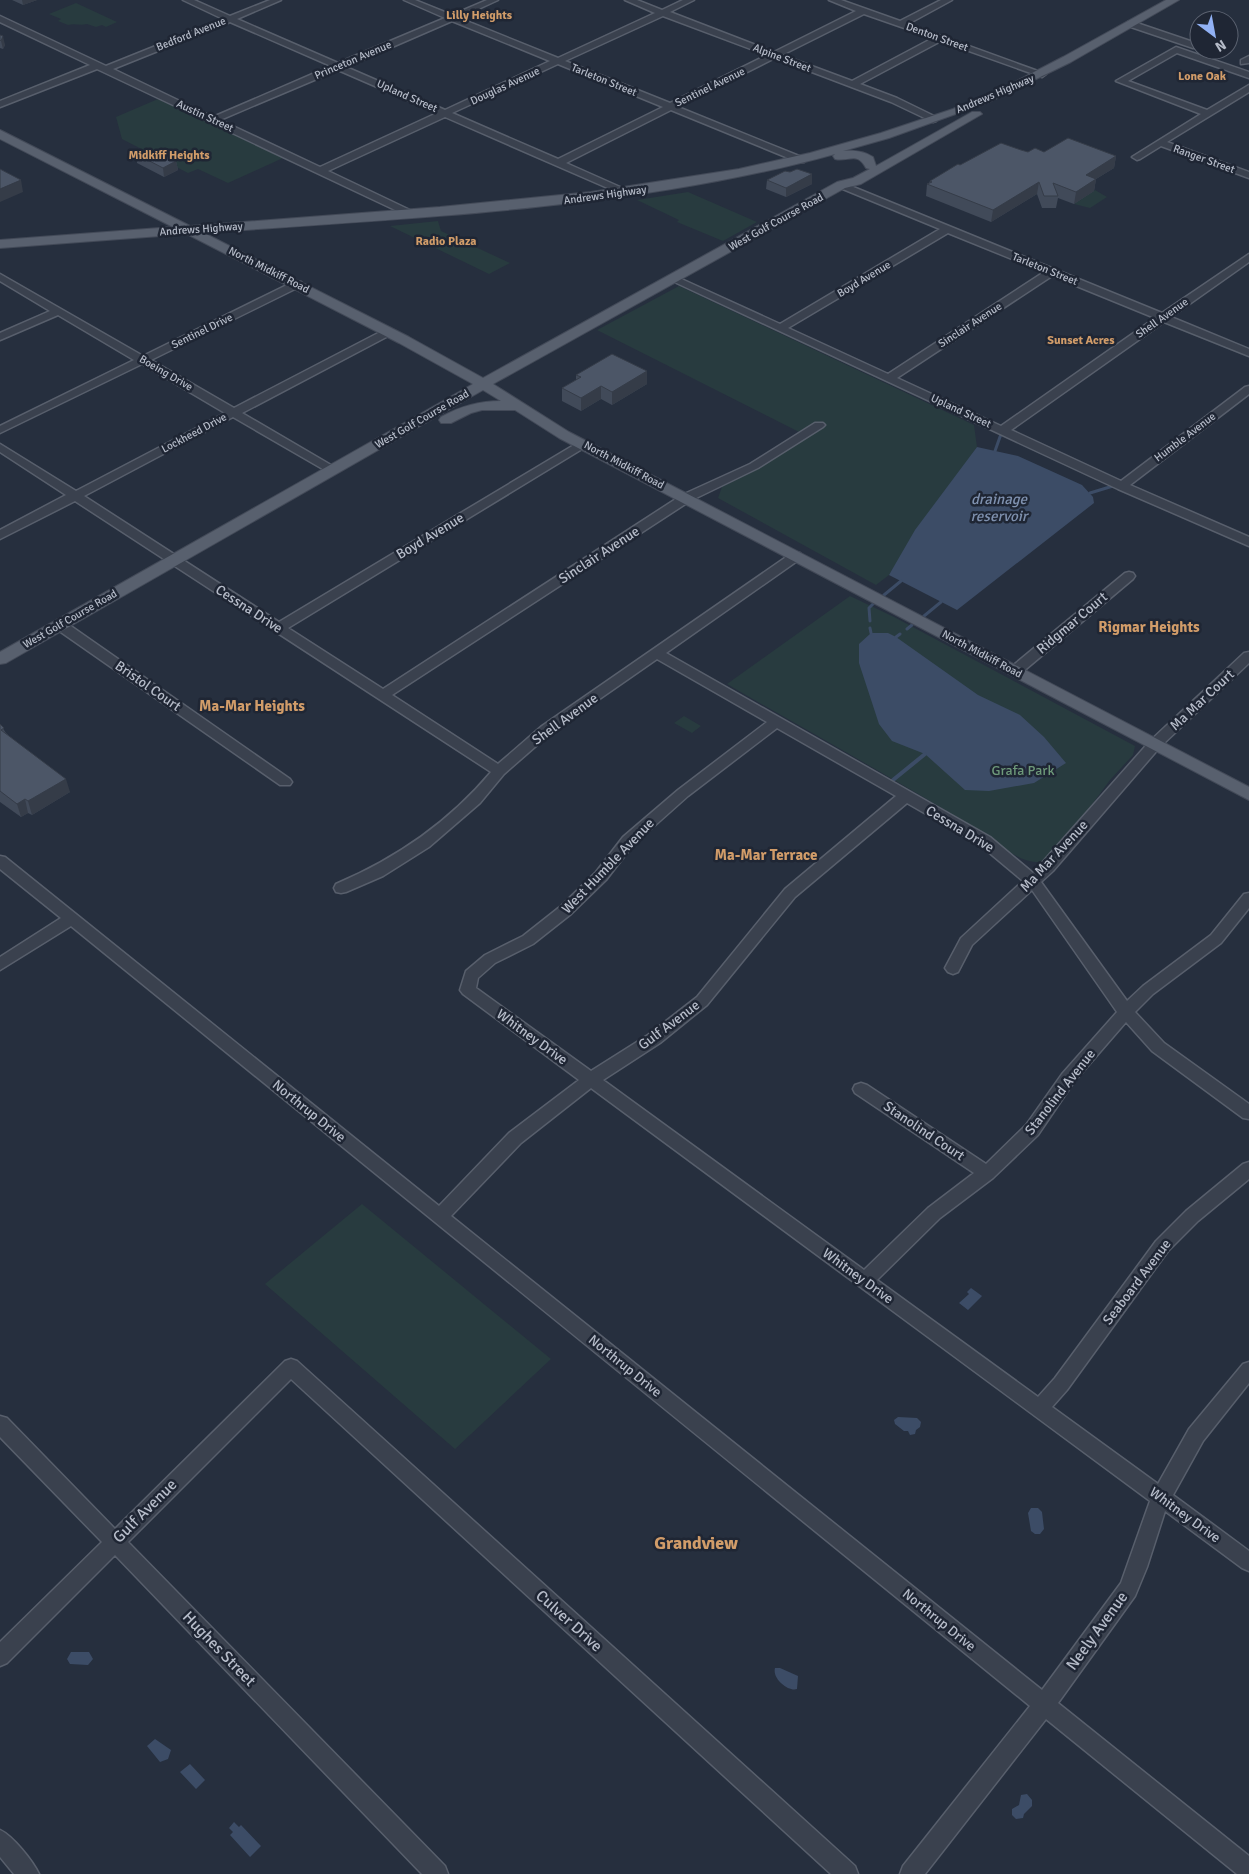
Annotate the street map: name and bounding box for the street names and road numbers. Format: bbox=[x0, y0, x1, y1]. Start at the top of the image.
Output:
street label: Bedford Avenue bbox=[154, 14, 228, 54]
street label: Denton Street bbox=[904, 20, 970, 54]
street label: Princeton Avenue bbox=[313, 38, 393, 82]
street label: Alpine Street bbox=[751, 41, 813, 75]
street label: Tarleton Street bbox=[569, 61, 639, 99]
street label: Douglas Avenue bbox=[468, 64, 542, 108]
street label: Sentinel Avenue bbox=[673, 64, 747, 110]
street label: Andrews Highway bbox=[954, 71, 1037, 116]
street label: Upland Street bbox=[375, 77, 439, 115]
street label: Austin Street bbox=[174, 97, 236, 135]
street label: Ranger Street bbox=[1171, 142, 1237, 176]
street label: Andrews Highway bbox=[563, 183, 648, 207]
street label: West Golf Course Road bbox=[726, 190, 826, 253]
street label: Andrews Highway bbox=[159, 220, 244, 238]
street label: North Midkiff Road bbox=[226, 244, 312, 296]
street label: Tarleton Street bbox=[1010, 250, 1080, 288]
street label: Boyd Avenue bbox=[835, 258, 893, 300]
street label: Shell Avenue bbox=[1133, 295, 1191, 341]
street label: Sinclair Avenue bbox=[936, 300, 1004, 350]
street label: Sentinel Drive bbox=[169, 311, 235, 351]
street label: Boeing Drive bbox=[137, 352, 195, 394]
street label: West Golf Course Road bbox=[373, 387, 471, 451]
street label: Upland Street bbox=[929, 391, 993, 431]
street label: Lockheed Drive bbox=[159, 410, 229, 456]
street label: Humble Avenue bbox=[1152, 410, 1218, 464]
street label: North Midkiff Road bbox=[582, 438, 666, 492]
street label: Boyd Avenue bbox=[393, 509, 467, 563]
street label: Sinclair Avenue bbox=[555, 523, 643, 587]
street label: Cessna Drive bbox=[212, 581, 286, 637]
street label: West Golf Course Road bbox=[21, 587, 119, 651]
street label: Ridgmar Court bbox=[1033, 588, 1111, 658]
street label: North Midkiff Road bbox=[940, 627, 1024, 681]
street label: Bristol Court bbox=[112, 657, 184, 715]
street label: Ma Mar Court bbox=[1166, 666, 1238, 734]
street label: Shell Avenue bbox=[529, 689, 601, 749]
street label: Cessna Drive bbox=[923, 802, 997, 856]
street label: West Humble Avenue bbox=[558, 815, 658, 917]
street label: Ma Mar Avenue bbox=[1016, 817, 1092, 895]
street label: Gulf Avenue bbox=[635, 996, 703, 1054]
street label: Whitney Drive bbox=[493, 1006, 571, 1068]
street label: Stanolind Avenue bbox=[1021, 1046, 1099, 1138]
street label: Northrup Drive bbox=[269, 1076, 349, 1146]
street label: Stanolind Court bbox=[880, 1098, 968, 1164]
street label: Seaboard Avenue bbox=[1099, 1236, 1175, 1328]
street label: Whitney Drive bbox=[819, 1245, 897, 1307]
street label: Northrup Drive bbox=[585, 1331, 665, 1401]
street label: Gulf Avenue bbox=[109, 1475, 181, 1547]
street label: Whitney Drive bbox=[1146, 1484, 1224, 1546]
street label: Northrup Drive bbox=[899, 1585, 979, 1655]
street label: Culver Drive bbox=[531, 1586, 607, 1656]
street label: Neely Avenue bbox=[1062, 1588, 1132, 1674]
street label: Hughes Street bbox=[178, 1607, 260, 1691]

